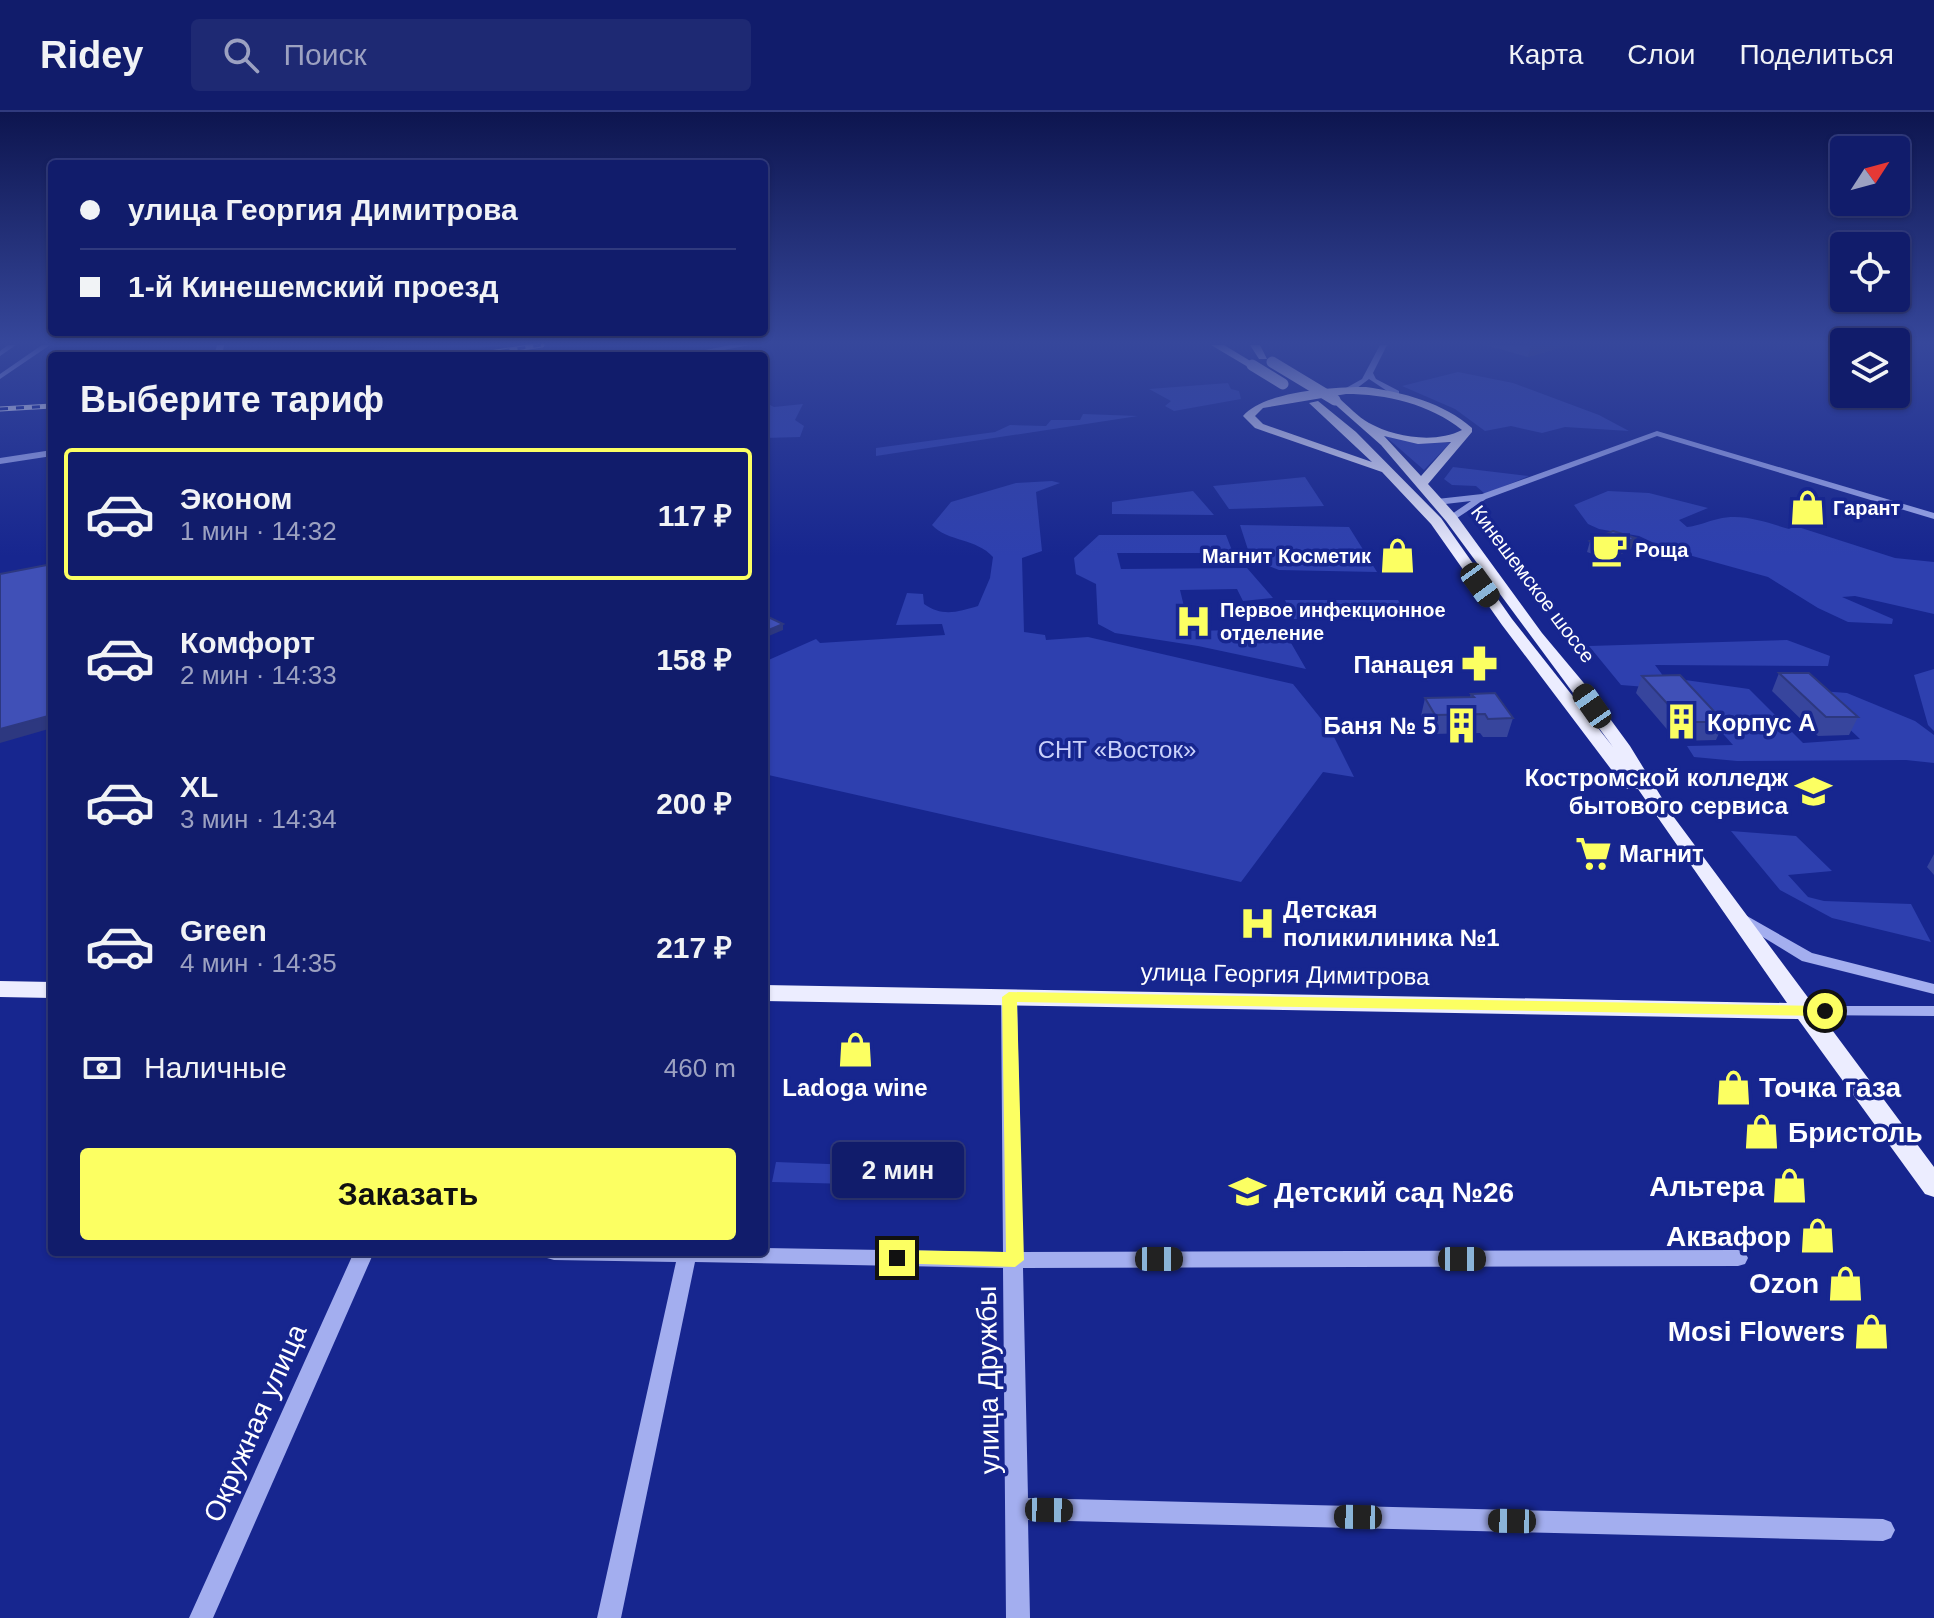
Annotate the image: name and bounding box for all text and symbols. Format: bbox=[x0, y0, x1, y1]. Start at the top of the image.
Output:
search box bbox=[191, 19, 751, 91]
icon: search bbox=[219, 33, 263, 77]
text: Ridey bbox=[40, 34, 143, 76]
text: Поиск bbox=[283, 38, 367, 71]
text: Карта bbox=[1508, 39, 1583, 70]
text: Слои bbox=[1627, 39, 1695, 70]
text: Поделиться bbox=[1739, 39, 1894, 70]
north arrow bbox=[1830, 136, 1910, 216]
map controls bbox=[1830, 136, 1910, 408]
text: улица Георгия Димитрова bbox=[128, 193, 518, 226]
button: locate bbox=[1830, 232, 1910, 312]
text: 1-й Кинешемский проезд bbox=[128, 270, 498, 303]
button: layers bbox=[1830, 328, 1910, 408]
text: Выберите тариф bbox=[80, 379, 384, 420]
icon: car bbox=[84, 478, 156, 550]
text: Эконом bbox=[180, 482, 293, 515]
shop icon: Гарант bbox=[1788, 489, 1826, 527]
place label: Гарант bbox=[1833, 497, 1901, 519]
text: 117 ₽ bbox=[658, 499, 732, 532]
street label: Кинешемское шоссе bbox=[1467, 501, 1599, 667]
text: 1 мин · 14:32 bbox=[180, 516, 337, 546]
cafe icon: Роща bbox=[1590, 531, 1628, 569]
shop icon: Магнит Косметик bbox=[1378, 537, 1416, 575]
place label: Роща bbox=[1635, 539, 1689, 561]
place label: Магнит Косметик bbox=[1202, 545, 1372, 567]
car bbox=[1456, 559, 1504, 611]
place label: Первое инфекционное отделение bbox=[1220, 599, 1446, 644]
hospital icon: Первое инфекционное отделение bbox=[1175, 602, 1213, 640]
icon: car bbox=[84, 622, 156, 694]
text: Комфорт bbox=[180, 626, 315, 659]
text: 158 ₽ bbox=[656, 643, 732, 676]
pharmacy icon: Панацея bbox=[1461, 645, 1499, 683]
place label: Панацея bbox=[1353, 651, 1454, 678]
text: 2 мин · 14:33 bbox=[180, 660, 337, 690]
car bbox=[1568, 679, 1616, 733]
building icon: Корпус А bbox=[1662, 703, 1700, 741]
building icon: Баня № 5 bbox=[1443, 706, 1481, 744]
place label: Корпус А bbox=[1707, 709, 1816, 736]
place label: Баня № 5 bbox=[1323, 712, 1436, 739]
park label: СНТ «Восток» bbox=[1038, 736, 1196, 763]
place label: Костромской колледж бытового сервиса bbox=[1525, 764, 1789, 819]
icon: car bbox=[84, 766, 156, 838]
text: XL bbox=[180, 770, 218, 803]
school or university icon: Костромской колледж бытового сервиса bbox=[1795, 772, 1833, 810]
text: 200 ₽ bbox=[656, 787, 732, 820]
text: 3 мин · 14:34 bbox=[180, 804, 337, 834]
supermarket icon: Магнит bbox=[1574, 834, 1612, 872]
place label: Магнит bbox=[1619, 840, 1704, 867]
place label: Детская поликилиника №1 bbox=[1283, 896, 1500, 951]
hospital icon: Детская поликилиника №1 bbox=[1238, 904, 1276, 942]
icon: car bbox=[84, 910, 156, 982]
text: Green bbox=[180, 914, 267, 947]
text: 217 ₽ bbox=[656, 931, 732, 964]
text: 4 мин · 14:35 bbox=[180, 948, 337, 978]
street label: улица Георгия Димитрова bbox=[1140, 958, 1430, 990]
route start bbox=[1807, 993, 1843, 1029]
shop icon: Ladoga wine bbox=[836, 1031, 874, 1069]
icon: cash bbox=[80, 1046, 124, 1090]
text: Наличные bbox=[144, 1051, 287, 1084]
text: 460 m bbox=[664, 1053, 736, 1083]
shop icon: Точка газа bbox=[1714, 1068, 1752, 1106]
place label: Точка газа bbox=[1759, 1072, 1901, 1103]
place label: Ladoga wine bbox=[782, 1074, 928, 1101]
shop icon: Бристоль bbox=[1743, 1113, 1781, 1151]
place label: Бристоль bbox=[1788, 1117, 1923, 1148]
callout: 2 мин bbox=[831, 1142, 963, 1198]
button: Заказать bbox=[80, 1148, 736, 1240]
text: 2 мин bbox=[862, 1155, 934, 1185]
shop icon: Альтера bbox=[1771, 1167, 1809, 1205]
place label: Альтера bbox=[1649, 1171, 1764, 1202]
school or university icon: Детский сад №26 bbox=[1229, 1173, 1267, 1211]
place label: Детский сад №26 bbox=[1274, 1177, 1514, 1208]
shop icon: Аквафор bbox=[1798, 1217, 1836, 1255]
place label: Аквафор bbox=[1666, 1221, 1791, 1252]
route end bbox=[879, 1240, 915, 1276]
car bbox=[1135, 1247, 1183, 1271]
car bbox=[1438, 1247, 1486, 1271]
shop icon: Ozon bbox=[1826, 1264, 1864, 1302]
place label: Ozon bbox=[1749, 1268, 1819, 1299]
street label: улица Дружбы bbox=[971, 1285, 1005, 1475]
shop icon: Mosi Flowers bbox=[1852, 1312, 1890, 1350]
place label: Mosi Flowers bbox=[1668, 1316, 1845, 1347]
street label: Окружная улица bbox=[197, 1319, 313, 1527]
car bbox=[1025, 1498, 1073, 1522]
car bbox=[1334, 1505, 1382, 1529]
car bbox=[1488, 1509, 1536, 1533]

